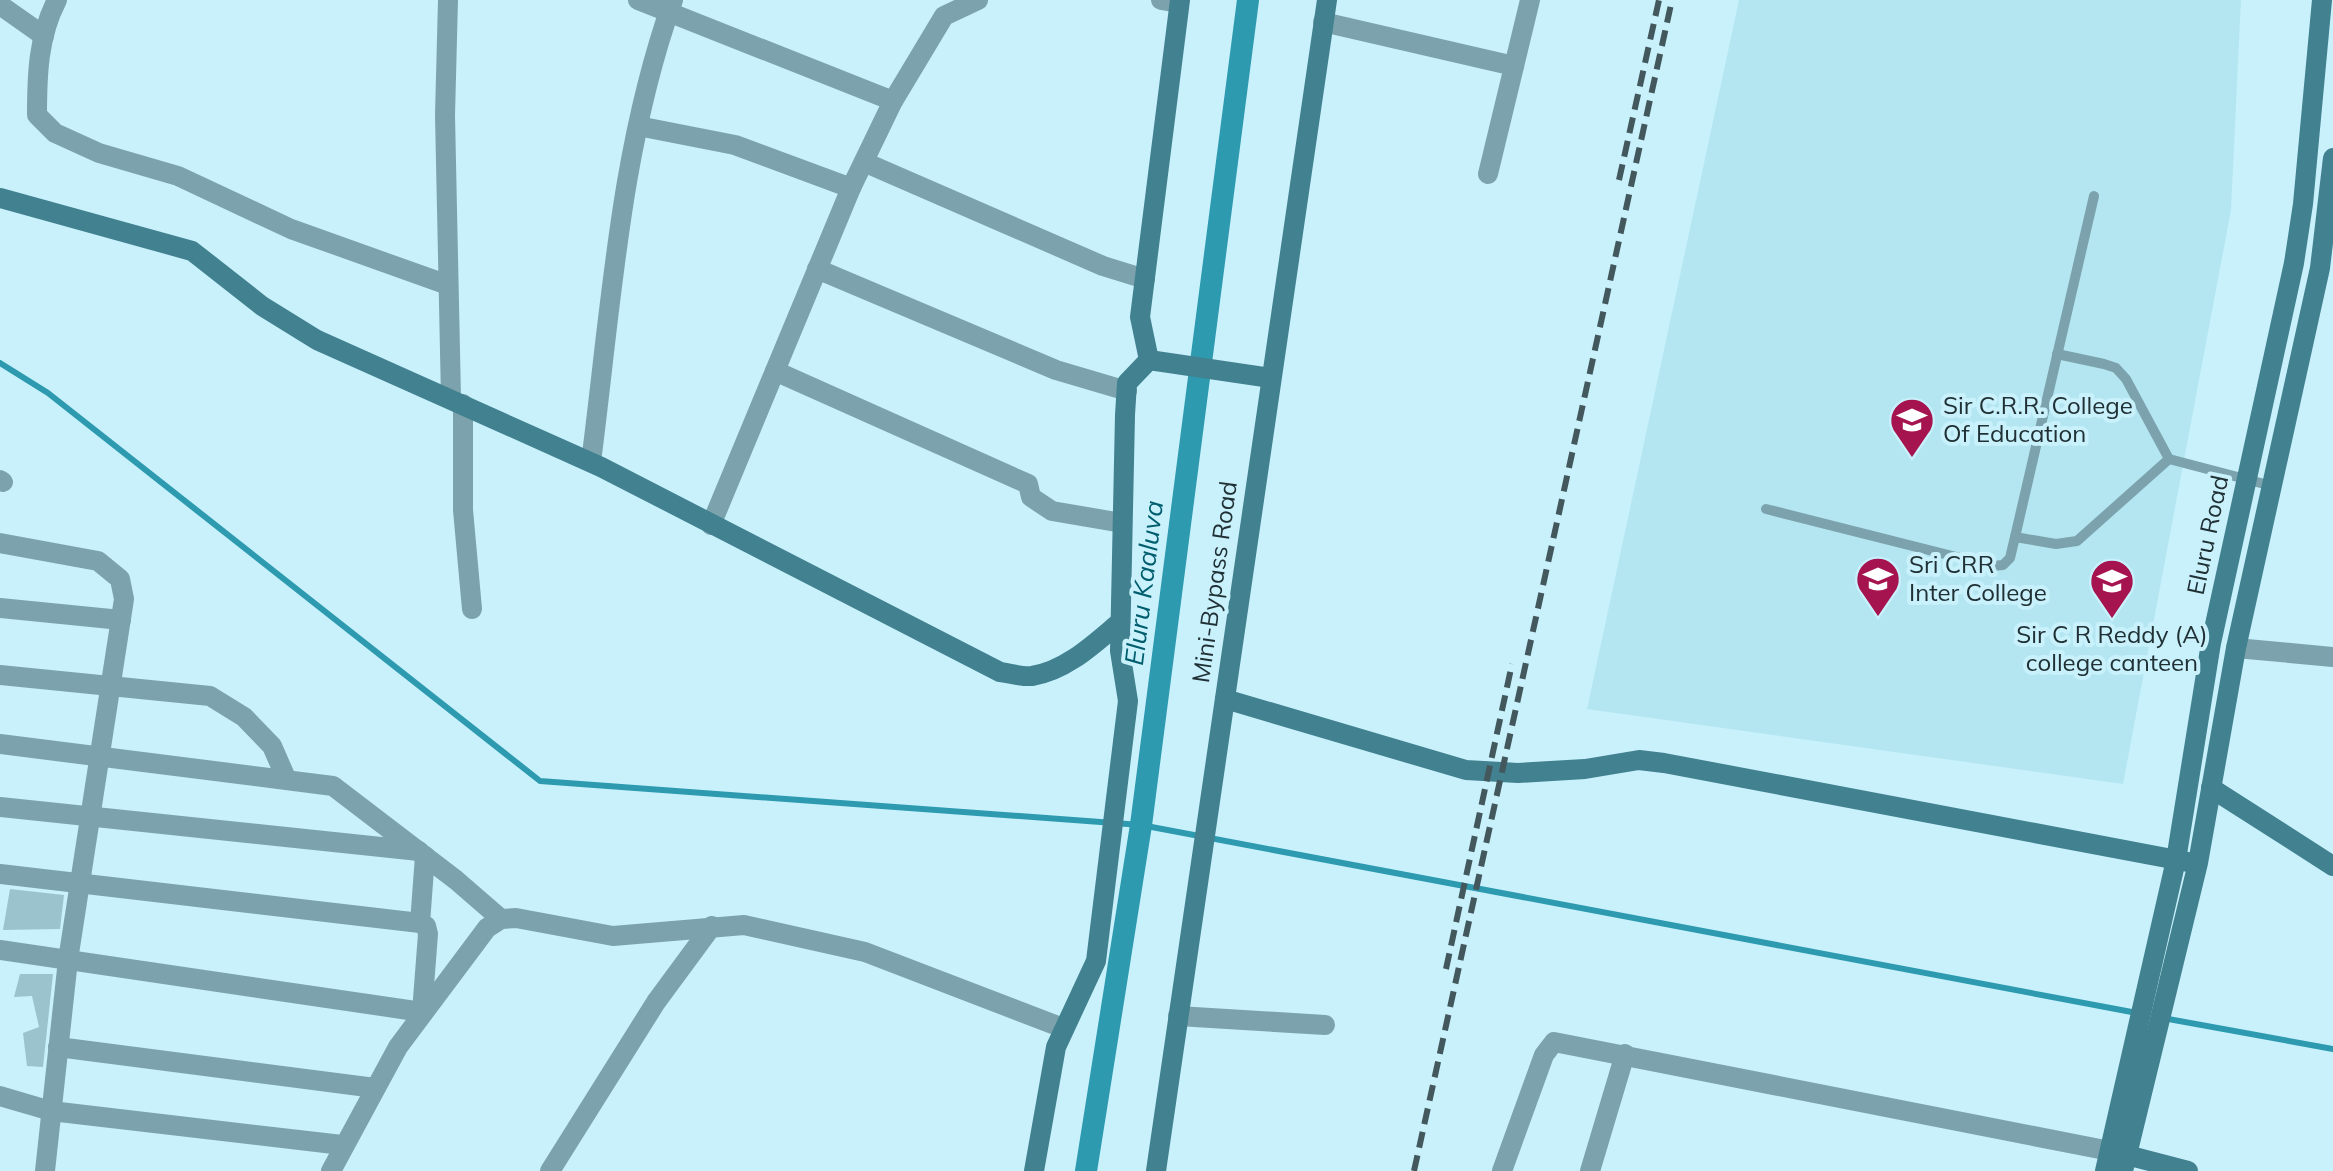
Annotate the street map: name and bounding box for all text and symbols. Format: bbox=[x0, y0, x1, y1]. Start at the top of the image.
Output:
place label: Sir C.R.R. College Of Education bbox=[1943, 390, 2133, 448]
school or university icon: Sir C.R.R. College Of Education bbox=[1888, 396, 1936, 459]
street label: Eluru Road bbox=[2180, 472, 2234, 597]
street label: Mini-Bypass Road bbox=[1185, 479, 1243, 685]
water label: Eluru Kaaluva bbox=[1117, 499, 1170, 667]
place label: Sri CRR Inter College bbox=[1909, 549, 2047, 607]
school or university icon: Sri CRR Inter College bbox=[1854, 555, 1902, 618]
school or university icon: Sir C R Reddy (A) college canteen bbox=[2088, 557, 2136, 620]
place label: Sir C R Reddy (A) college canteen bbox=[2016, 619, 2208, 677]

